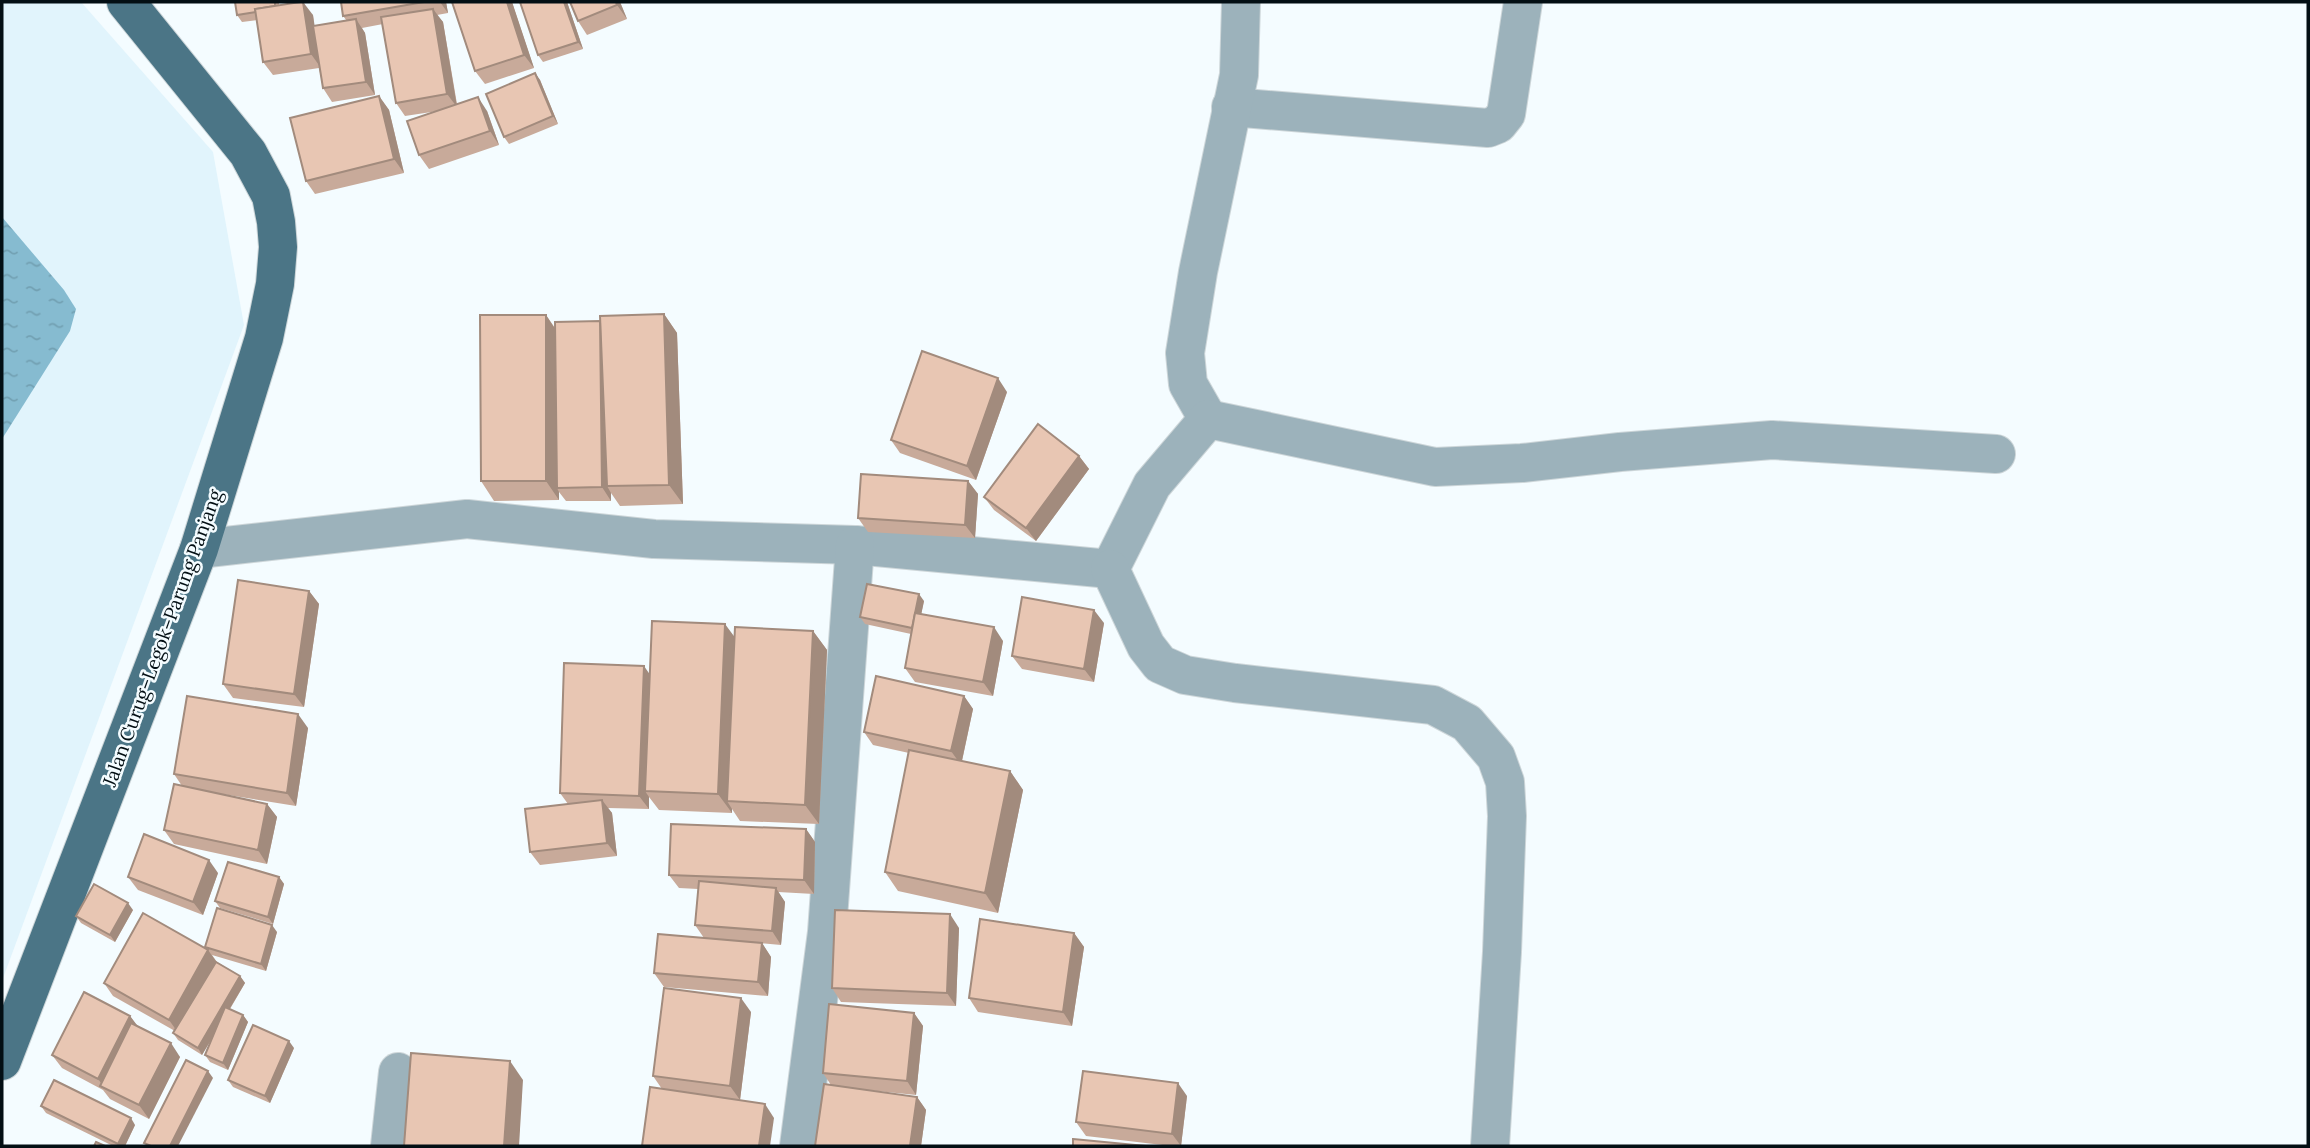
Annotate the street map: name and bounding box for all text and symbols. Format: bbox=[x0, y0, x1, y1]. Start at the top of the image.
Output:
street label: Jalan Curug–Legok–Parung Panjang bbox=[97, 486, 227, 791]

